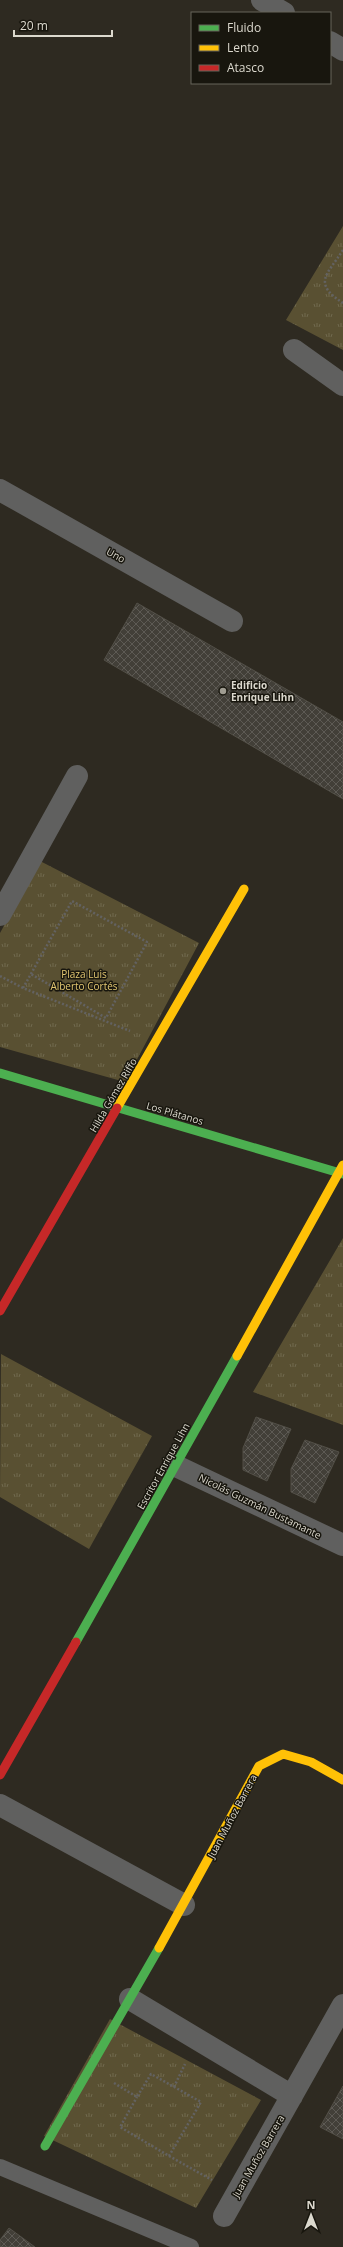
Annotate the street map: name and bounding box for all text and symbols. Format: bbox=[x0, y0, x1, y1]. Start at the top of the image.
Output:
scale bar bbox=[14, 12, 112, 38]
legend bbox=[191, 12, 331, 84]
text: 20 m bbox=[20, 17, 48, 34]
text: Fluido bbox=[227, 19, 261, 36]
text: Lento bbox=[227, 39, 259, 56]
text: Atasco bbox=[227, 59, 264, 76]
street label: Uno bbox=[104, 544, 128, 566]
place label: Edificio Enrique Lihn bbox=[231, 678, 294, 704]
marker: Edificio Enrique Lihn bbox=[218, 686, 228, 696]
park label: Plaza Luis Alberto Cortés bbox=[50, 967, 118, 993]
street label: Hilda Gómez Riffo bbox=[86, 1055, 140, 1135]
street label: Los Plátanos bbox=[145, 1098, 205, 1128]
street label: Escritor Enrique Lihn bbox=[133, 1420, 193, 1512]
street label: Nicolás Guzmán Bustamante bbox=[196, 1470, 324, 1542]
street label: Juan Muñoz Barrera bbox=[203, 1772, 260, 1861]
street label: Juan Muñoz Barrera bbox=[228, 2112, 287, 2201]
north arrow bbox=[291, 2195, 331, 2235]
text: N bbox=[307, 2197, 315, 2212]

